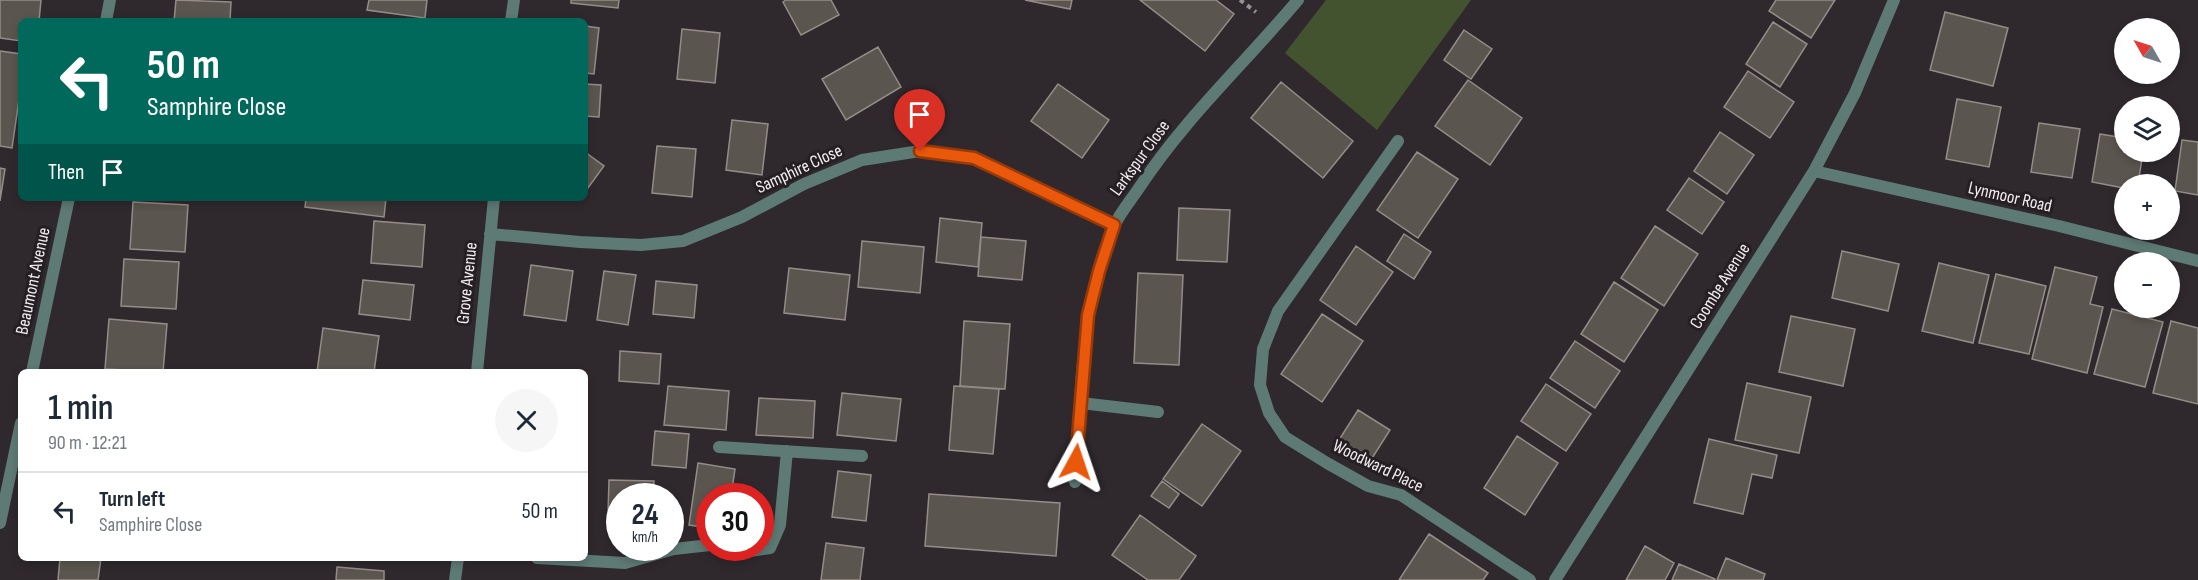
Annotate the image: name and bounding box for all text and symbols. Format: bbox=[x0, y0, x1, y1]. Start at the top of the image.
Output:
north arrow bbox=[2114, 18, 2180, 84]
map controls bbox=[2114, 18, 2180, 318]
text: 50 m bbox=[147, 40, 220, 91]
icon: left bbox=[48, 42, 126, 120]
pin bbox=[894, 89, 945, 151]
text: Samphire Close bbox=[147, 91, 286, 123]
button: layers bbox=[2114, 96, 2180, 162]
icon: arrive bbox=[903, 98, 936, 131]
street label: Larkspur Close bbox=[1106, 116, 1174, 200]
street label: Samphire Close bbox=[752, 140, 846, 198]
icon: arrive bbox=[96, 156, 129, 189]
text: Then bbox=[48, 159, 84, 186]
button: + bbox=[2114, 174, 2180, 240]
street label: Lynmoor Road bbox=[1966, 177, 2054, 217]
street label: Beaumont Avenue bbox=[11, 226, 55, 336]
street label: Coombe Avenue bbox=[1685, 239, 1755, 333]
street label: Grove Avenue bbox=[452, 241, 482, 325]
button: − bbox=[2114, 252, 2180, 318]
text: 1 min bbox=[48, 387, 113, 430]
button: close bbox=[495, 389, 558, 452]
position arrow bbox=[1044, 430, 1108, 494]
text: 90 m · 12:21 bbox=[48, 431, 127, 455]
street label: Woodward Place bbox=[1329, 435, 1427, 497]
speed limit sign: 30 bbox=[696, 483, 774, 561]
text: Turn left bbox=[99, 486, 165, 513]
icon: left bbox=[48, 495, 81, 528]
text: 24 bbox=[632, 497, 658, 533]
text: 50 m bbox=[522, 498, 558, 525]
text: Samphire Close bbox=[99, 513, 202, 537]
text: km/h bbox=[632, 528, 658, 547]

